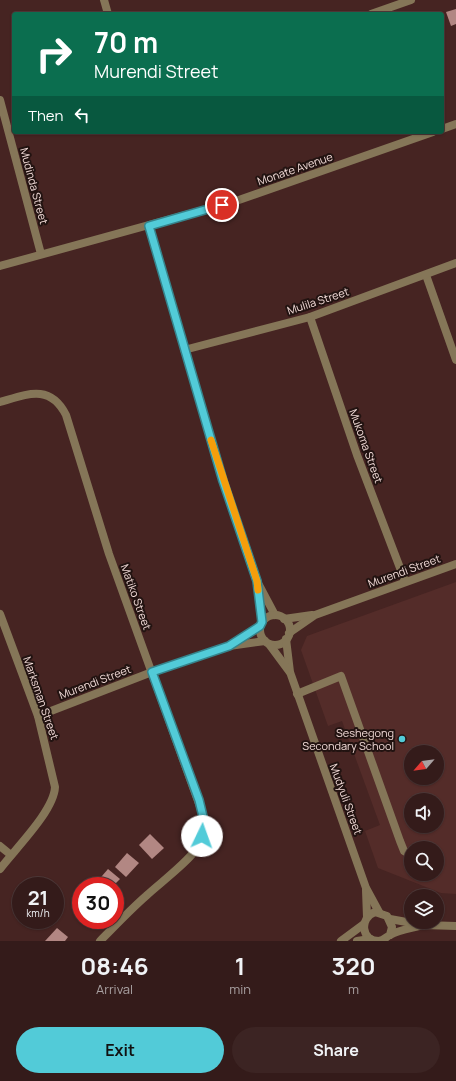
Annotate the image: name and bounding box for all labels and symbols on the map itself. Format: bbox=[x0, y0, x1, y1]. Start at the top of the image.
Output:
street label: Mudinda Street bbox=[17, 146, 52, 226]
street label: Monate Avenue bbox=[255, 148, 335, 188]
pin bbox=[205, 188, 239, 222]
street label: Mulila Street bbox=[285, 283, 351, 318]
street label: Mukoma Street bbox=[346, 407, 387, 485]
street label: Murendi Street bbox=[366, 550, 442, 591]
street label: Matiko Street bbox=[118, 562, 155, 632]
street label: Marksman Street bbox=[20, 654, 63, 741]
street label: Murendi Street bbox=[57, 661, 133, 702]
place label: Seshegong Secondary School bbox=[302, 725, 394, 753]
marker: Seshegong Secondary School bbox=[397, 734, 407, 744]
north arrow bbox=[404, 745, 444, 785]
street label: Mudyuli Street bbox=[327, 761, 366, 836]
position arrow bbox=[181, 815, 223, 857]
speed limit sign: 30 bbox=[72, 877, 124, 929]

